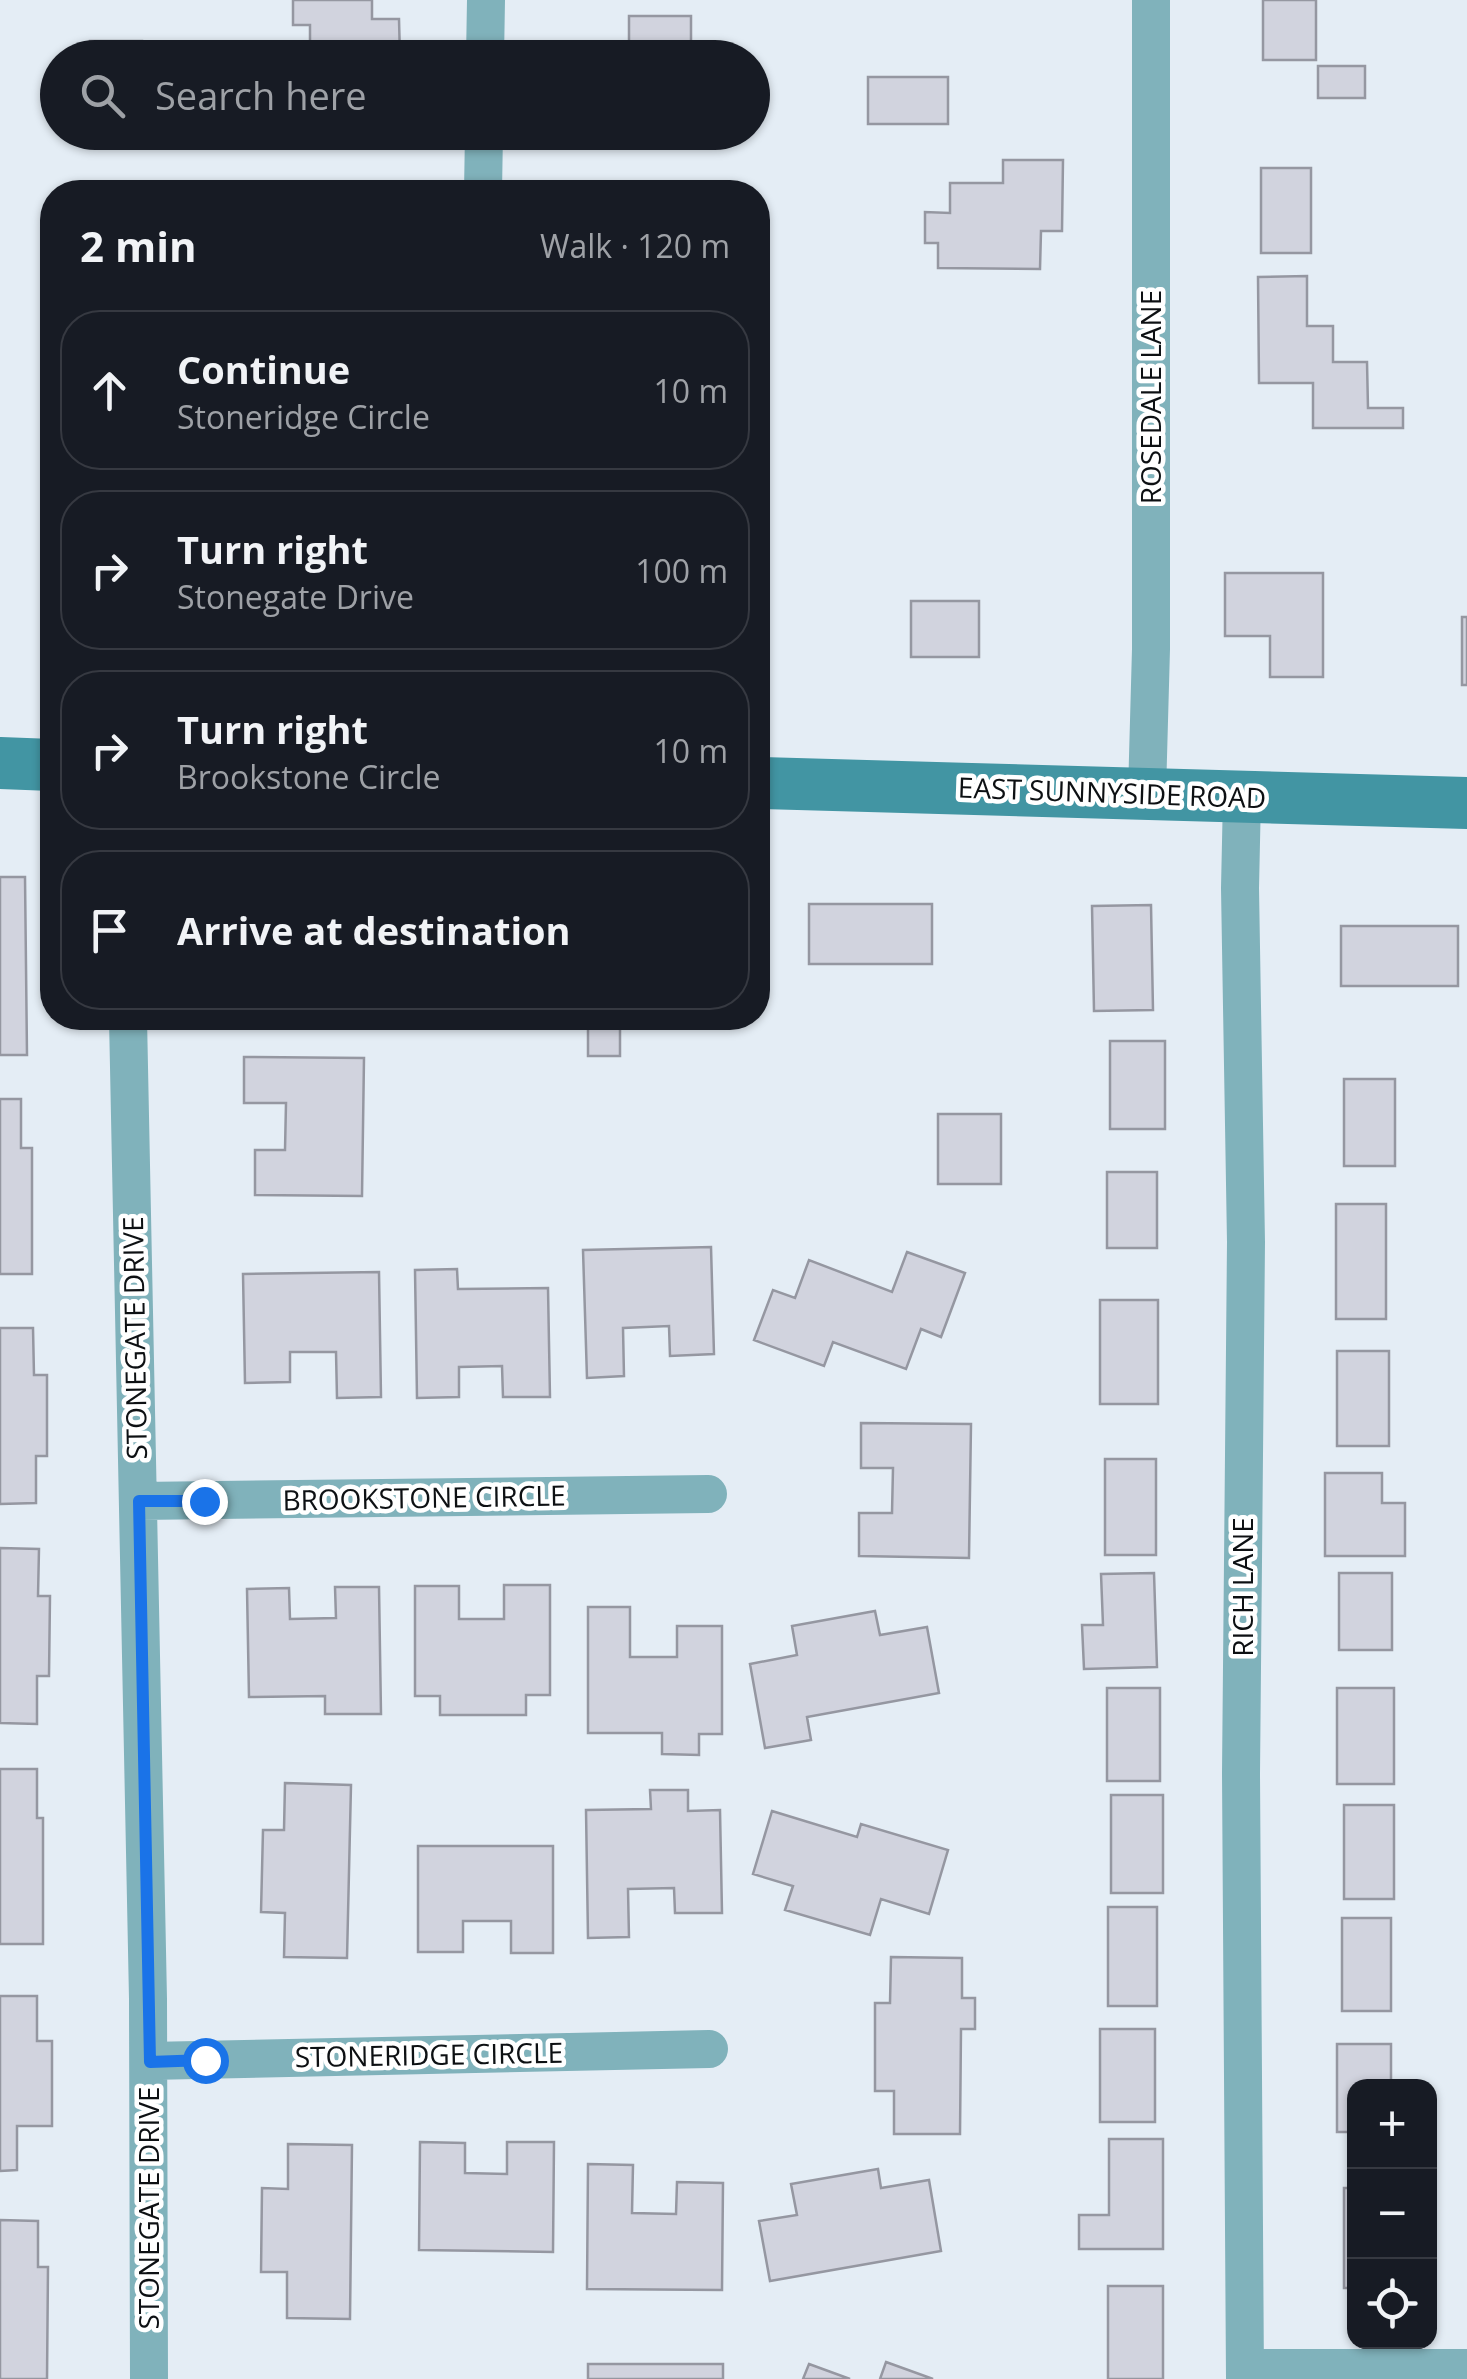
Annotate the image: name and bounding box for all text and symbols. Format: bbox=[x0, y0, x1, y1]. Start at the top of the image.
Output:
search box bbox=[40, 40, 770, 150]
icon: search bbox=[75, 68, 130, 123]
text: Search here bbox=[155, 69, 367, 121]
text: 2 min bbox=[80, 217, 197, 274]
text: Walk · 120 m bbox=[540, 224, 730, 267]
street label: ROSEDALE LANE bbox=[1131, 290, 1169, 504]
text: Continue bbox=[177, 343, 350, 395]
icon: ahead bbox=[82, 363, 137, 418]
text: 10 m bbox=[653, 369, 728, 412]
text: Stoneridge Circle bbox=[177, 395, 430, 438]
text: Turn right bbox=[177, 523, 368, 575]
icon: right bbox=[82, 543, 137, 598]
text: 100 m bbox=[635, 549, 728, 592]
text: Stonegate Drive bbox=[177, 575, 414, 618]
text: Turn right bbox=[177, 703, 368, 755]
icon: right bbox=[82, 723, 137, 778]
text: 10 m bbox=[653, 729, 728, 772]
text: Brookstone Circle bbox=[177, 755, 441, 798]
street label: EAST SUNNYSIDE ROAD bbox=[957, 768, 1267, 816]
icon: arrive bbox=[82, 903, 137, 958]
text: Arrive at destination bbox=[177, 904, 571, 956]
street label: STONEGATE DRIVE bbox=[113, 1216, 155, 1460]
street label: BROOKSTONE CIRCLE bbox=[282, 1476, 566, 1518]
route end bbox=[182, 1479, 228, 1525]
street label: RICH LANE bbox=[1223, 1517, 1261, 1657]
street label: STONERIDGE CIRCLE bbox=[294, 2033, 563, 2075]
route start bbox=[183, 2038, 229, 2084]
map controls bbox=[1347, 2079, 1437, 2349]
button: + bbox=[1347, 2079, 1437, 2169]
street label: STONEGATE DRIVE bbox=[129, 2086, 167, 2330]
button: − bbox=[1347, 2169, 1437, 2259]
button: locate bbox=[1347, 2259, 1437, 2349]

